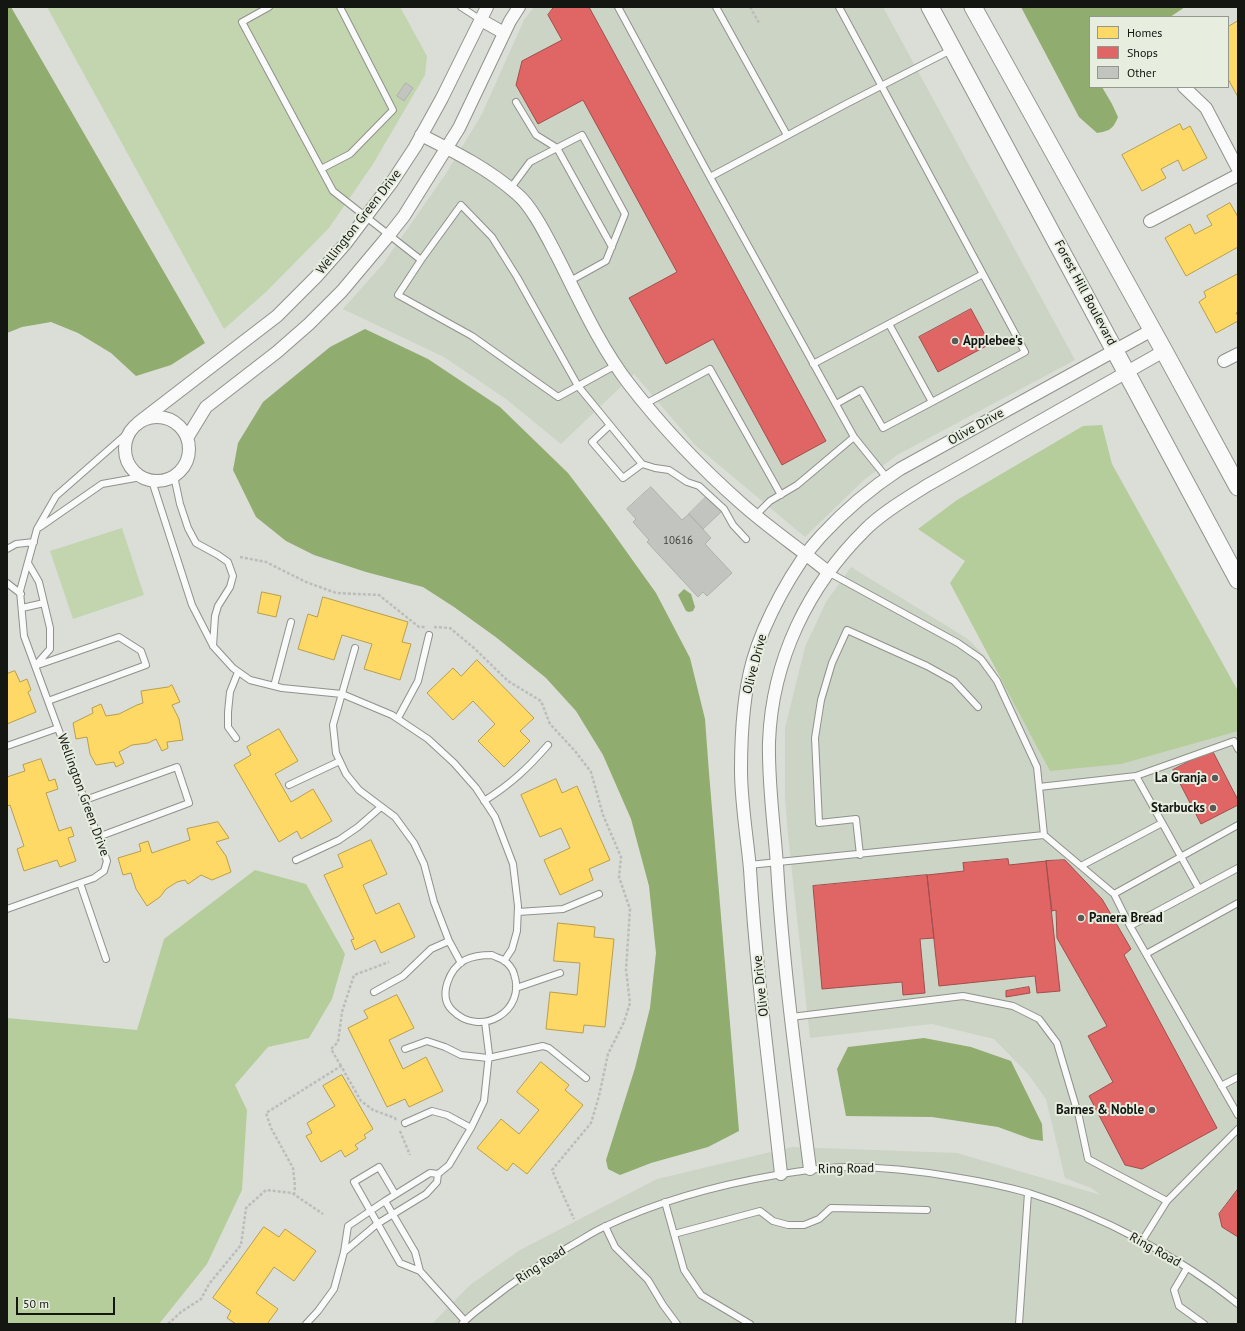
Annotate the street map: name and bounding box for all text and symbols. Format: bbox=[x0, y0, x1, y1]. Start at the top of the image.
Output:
legend bbox=[1089, 16, 1229, 88]
text: Homes bbox=[1127, 25, 1162, 40]
text: Shops bbox=[1127, 45, 1158, 60]
text: Other bbox=[1127, 65, 1156, 80]
street label: Wellington Green Drive bbox=[313, 166, 405, 278]
street label: Forest Hill Boulevard bbox=[1051, 238, 1119, 348]
place label: Applebee's bbox=[963, 333, 1023, 349]
marker: Applebee's bbox=[950, 336, 960, 346]
street label: Olive Drive bbox=[945, 405, 1007, 449]
house number: 10616 bbox=[663, 534, 693, 548]
street label: Olive Drive bbox=[740, 632, 770, 696]
street label: Wellington Green Drive bbox=[54, 732, 112, 858]
place label: La Granja bbox=[1155, 770, 1207, 786]
marker: La Granja bbox=[1210, 773, 1220, 783]
place label: Starbucks bbox=[1151, 800, 1205, 816]
marker: Starbucks bbox=[1208, 803, 1218, 813]
place label: Panera Bread bbox=[1089, 910, 1163, 926]
marker: Panera Bread bbox=[1076, 913, 1086, 923]
street label: Olive Drive bbox=[750, 955, 772, 1017]
place label: Barnes & Noble bbox=[1056, 1102, 1144, 1118]
marker: Barnes & Noble bbox=[1147, 1105, 1157, 1115]
street label: Ring Road bbox=[818, 1161, 874, 1177]
street label: Ring Road bbox=[1127, 1230, 1183, 1270]
street label: Ring Road bbox=[513, 1243, 569, 1287]
scale bar bbox=[18, 1289, 117, 1315]
text: 50 m bbox=[23, 1296, 49, 1311]

